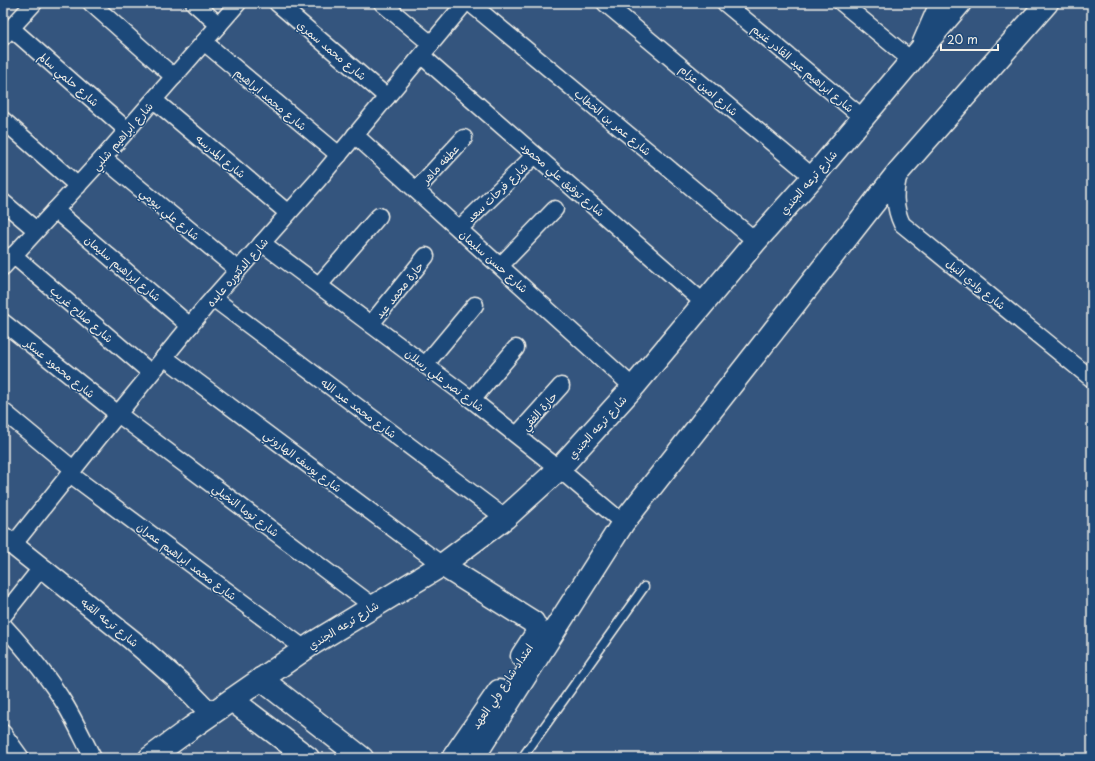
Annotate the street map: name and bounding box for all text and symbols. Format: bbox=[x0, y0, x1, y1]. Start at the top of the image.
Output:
street label: شارع محمد سمري bbox=[293, 16, 370, 85]
street label: شارع ابراهيم عبد القادر غنيم bbox=[748, 20, 858, 117]
scale bar bbox=[941, 26, 998, 52]
text: 20 m bbox=[947, 30, 978, 48]
street label: شارع حلمي سالم bbox=[33, 48, 103, 112]
street label: شارع امين عزام bbox=[675, 60, 742, 120]
street label: شارع محمد ابراهيم bbox=[231, 64, 311, 135]
street label: شارع عمر بن الخطاب bbox=[570, 85, 655, 160]
street label: شارع ابراهيم شلبي bbox=[87, 98, 159, 176]
street label: شارع المدرسه bbox=[192, 130, 250, 183]
street label: شارع توفيق علي محمود bbox=[515, 138, 609, 222]
street label: عطفه ماهر bbox=[417, 140, 463, 188]
street label: شارع ترعه الجندي bbox=[775, 146, 842, 219]
street label: شارع فرحات سعد bbox=[462, 158, 532, 227]
street label: شارع علي بيومي bbox=[134, 184, 204, 246]
street label: شارع حسن سليمان bbox=[455, 226, 532, 297]
street label: شارع ابراهيم سليمان bbox=[80, 231, 165, 306]
street label: شارع الدكتوره عايده bbox=[202, 234, 273, 311]
street label: شارع وادي النيل bbox=[942, 255, 1010, 314]
street label: حارة محمد عيد bbox=[371, 258, 427, 322]
street label: شارع صلاح غريب bbox=[46, 282, 117, 347]
street label: شارع محمود عسكر bbox=[20, 334, 99, 402]
street label: شارع نصر علي رسلان bbox=[400, 344, 488, 418]
street label: شارع محمد عبد الله bbox=[317, 374, 400, 443]
street label: حارة الفقي bbox=[517, 388, 563, 436]
street label: شارع ترعه الجندي bbox=[564, 391, 631, 463]
street label: شارع يوسف الهاروني bbox=[259, 426, 346, 498]
street label: شارع توما النخيلي bbox=[207, 479, 283, 543]
street label: شارع محمد ابراهيم عمران bbox=[133, 518, 240, 605]
street label: شارع ترعه القبه bbox=[77, 593, 143, 651]
street label: شارع ترعه الجندي bbox=[304, 596, 382, 654]
street label: امتداد شارع ولي العهد bbox=[467, 640, 539, 734]

